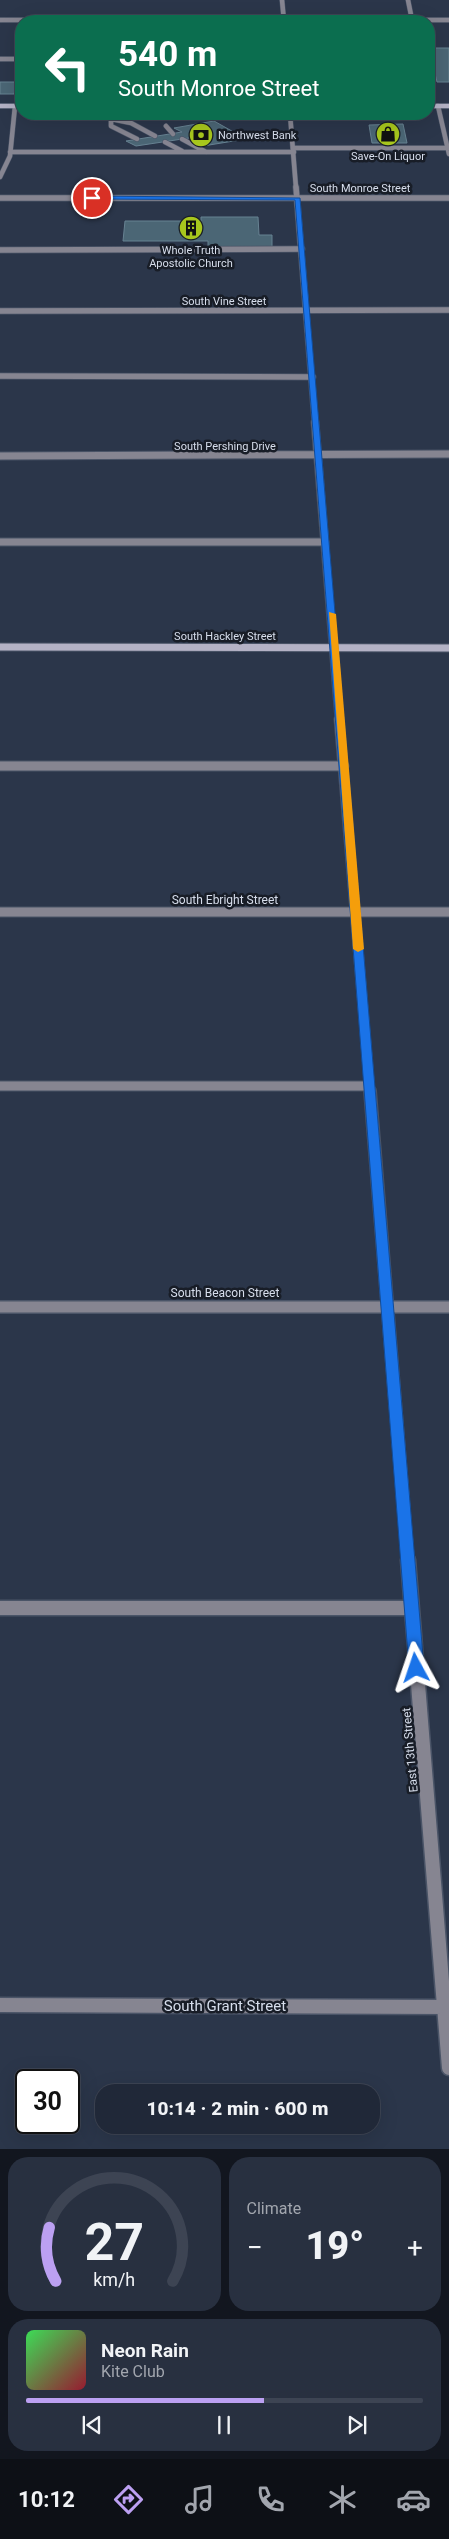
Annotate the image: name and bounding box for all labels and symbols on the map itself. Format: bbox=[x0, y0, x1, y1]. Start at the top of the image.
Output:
shop icon: Save-On Liquor bbox=[375, 121, 401, 147]
bank icon: Northwest Bank bbox=[188, 122, 214, 148]
place label: Northwest Bank bbox=[218, 129, 297, 142]
place label: Save-On Liquor bbox=[351, 150, 425, 163]
pin bbox=[71, 177, 113, 219]
street label: South Monroe Street bbox=[310, 182, 411, 195]
building icon: Whole Truth Apostolic Church bbox=[178, 215, 204, 241]
place label: Whole Truth Apostolic Church bbox=[149, 244, 233, 270]
street label: South Vine Street bbox=[182, 295, 267, 308]
street label: South Pershing Drive bbox=[174, 440, 276, 453]
street label: South Hackley Street bbox=[174, 630, 276, 643]
street label: South Ebright Street bbox=[172, 893, 278, 907]
street label: South Beacon Street bbox=[171, 1286, 279, 1300]
position arrow bbox=[389, 1641, 441, 1693]
street label: East 13th Street bbox=[399, 1707, 421, 1793]
street label: South Grant Street bbox=[164, 1997, 286, 2015]
speed limit sign: 30 bbox=[15, 2069, 80, 2134]

